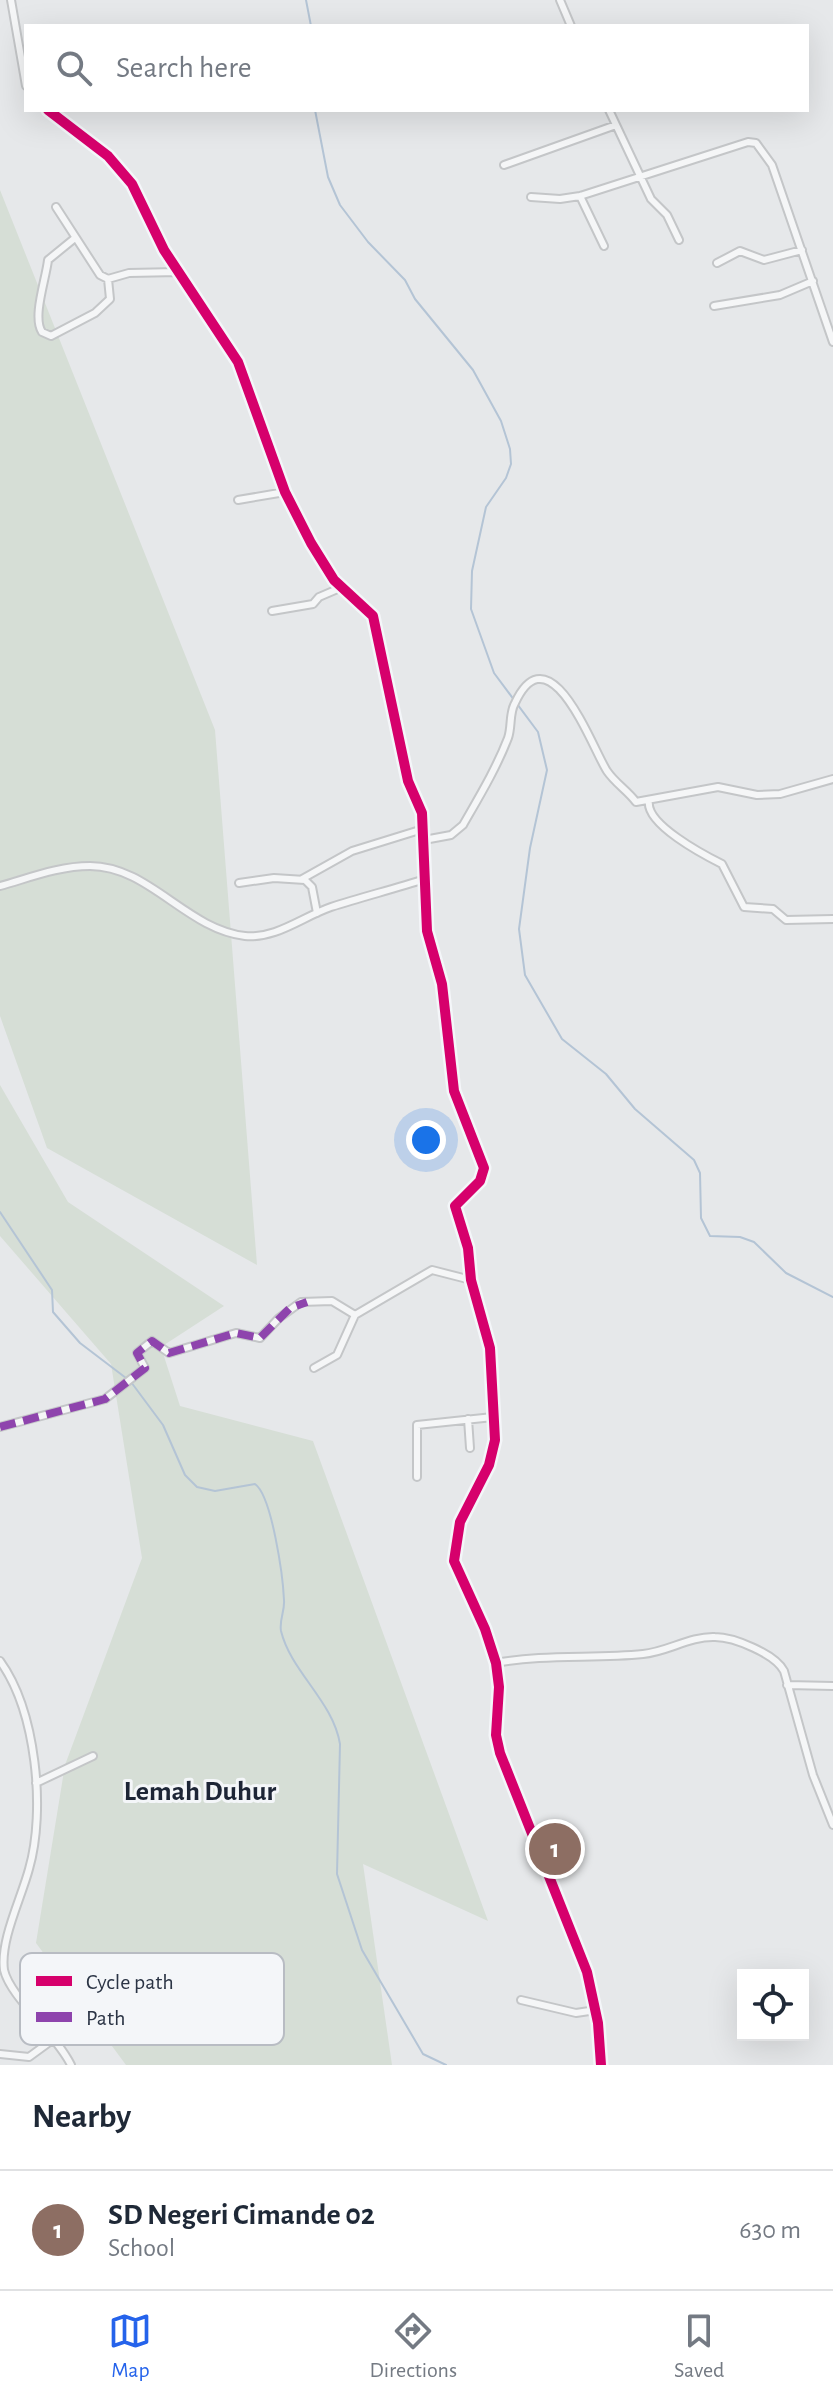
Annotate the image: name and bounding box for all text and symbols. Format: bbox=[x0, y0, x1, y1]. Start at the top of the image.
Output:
search box bbox=[24, 24, 809, 112]
icon: search bbox=[52, 46, 96, 90]
text: Search here bbox=[116, 53, 252, 83]
your location bbox=[406, 1120, 446, 1160]
district label: Lemah Duhur bbox=[124, 1778, 276, 1806]
pin: 1 bbox=[529, 1819, 581, 1879]
legend bbox=[20, 1953, 284, 2045]
map controls bbox=[737, 1969, 809, 2041]
button: locate bbox=[737, 1969, 809, 2041]
text: Cycle path bbox=[86, 1971, 174, 1993]
text: Path bbox=[86, 2007, 126, 2029]
text: Nearby bbox=[32, 2100, 131, 2134]
text: SD Negeri Cimande 02 bbox=[108, 2200, 375, 2230]
text: 1 bbox=[53, 2217, 63, 2243]
text: 630 m bbox=[739, 2217, 801, 2243]
text: School bbox=[108, 2235, 175, 2261]
tab: Map bbox=[108, 2309, 152, 2383]
tab: Directions bbox=[369, 2309, 457, 2383]
tab: Saved bbox=[674, 2309, 724, 2383]

